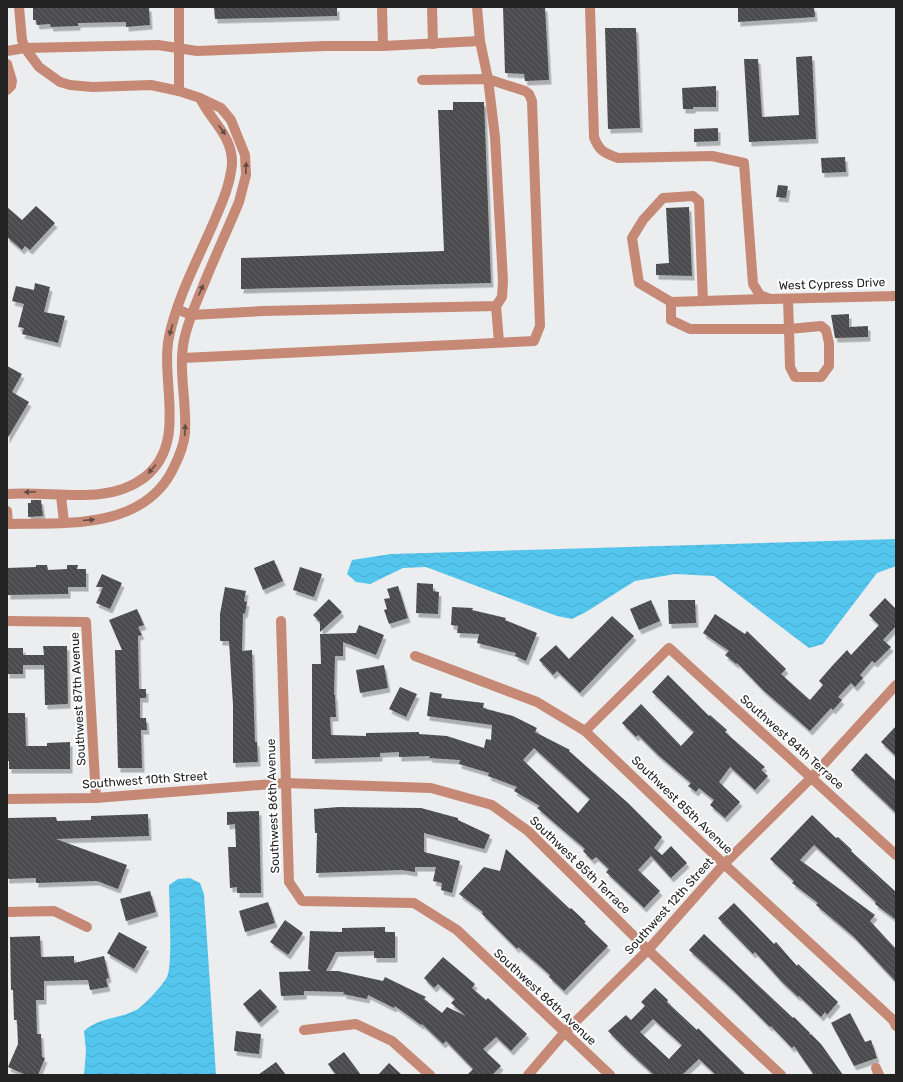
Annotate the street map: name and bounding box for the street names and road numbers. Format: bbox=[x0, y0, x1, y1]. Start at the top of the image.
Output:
street label: West Cypress Drive bbox=[778, 275, 886, 293]
street label: Southwest 87th Avenue bbox=[67, 632, 88, 766]
street label: Southwest 84th Terrace bbox=[737, 692, 847, 792]
street label: Southwest 86th Avenue bbox=[264, 738, 282, 874]
street label: Southwest 85th Avenue bbox=[629, 753, 736, 857]
street label: Southwest 10th Street bbox=[82, 769, 209, 791]
street label: Southwest 85th Terrace bbox=[527, 813, 633, 917]
street label: Southwest 12th Street bbox=[622, 855, 716, 957]
street label: Southwest 86th Avenue bbox=[491, 946, 599, 1048]

